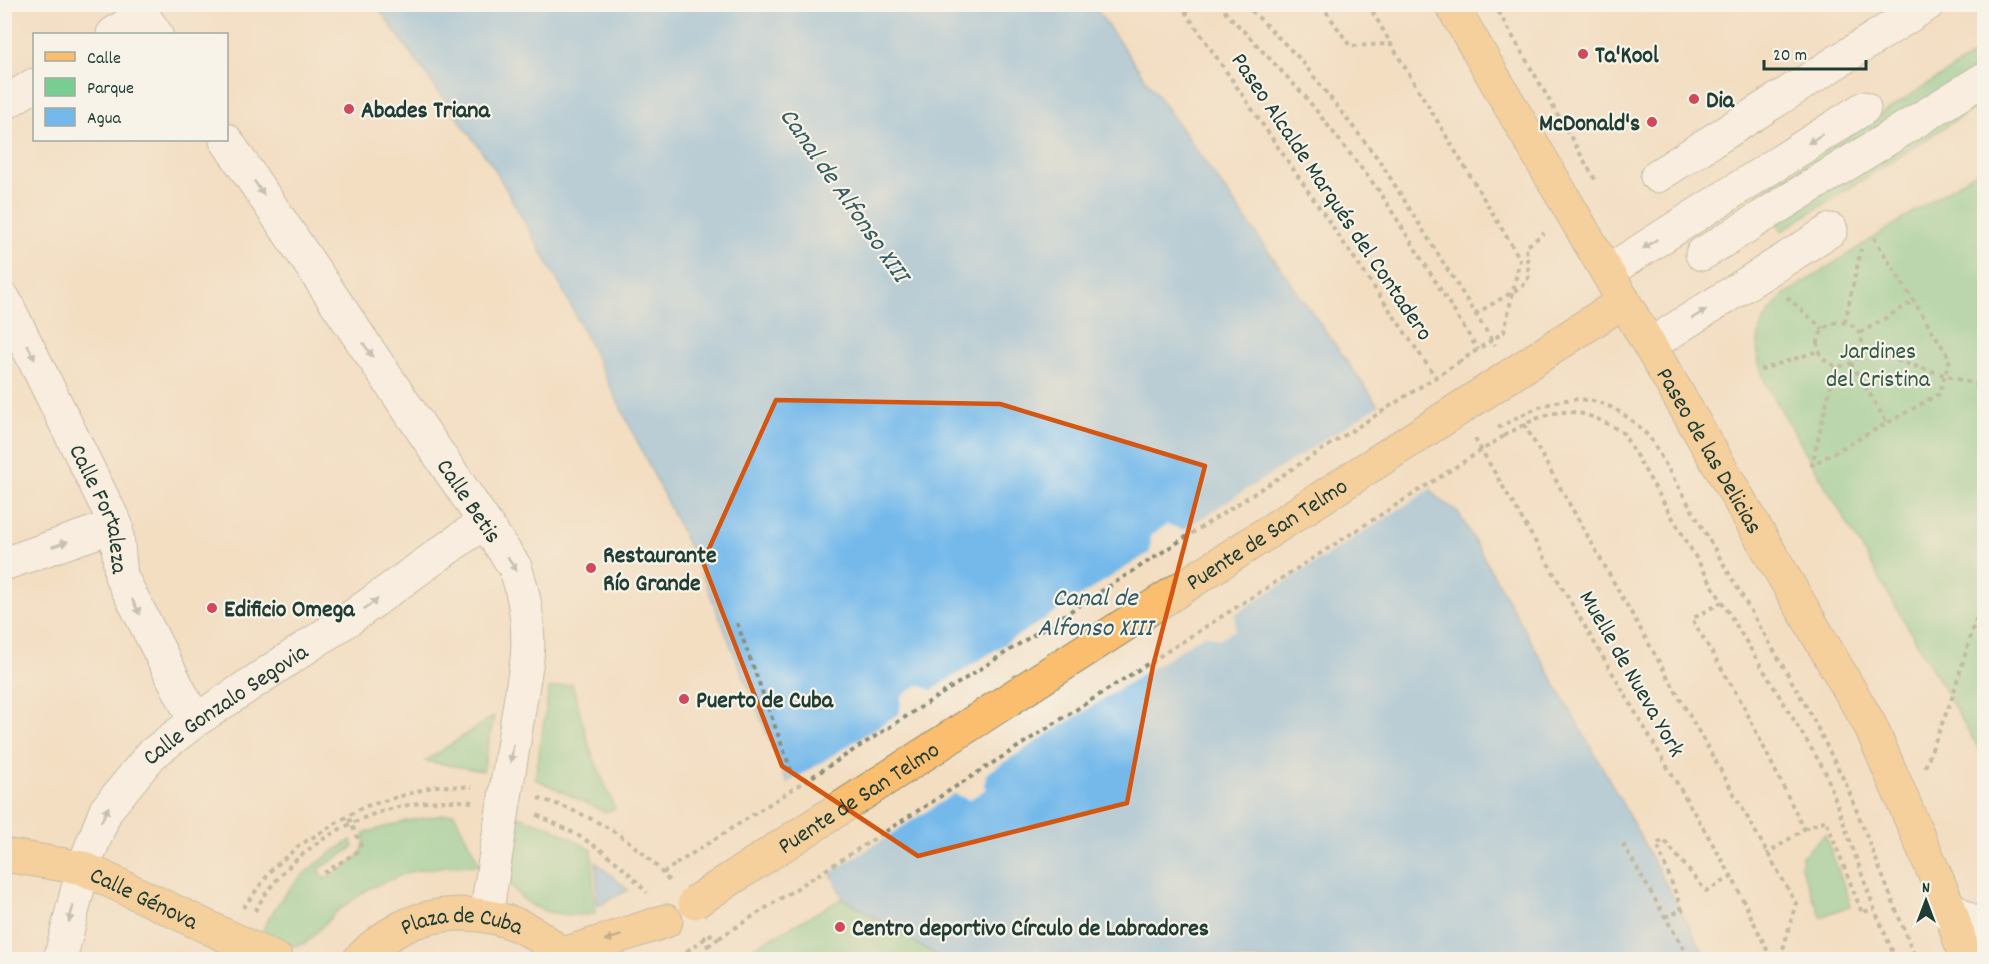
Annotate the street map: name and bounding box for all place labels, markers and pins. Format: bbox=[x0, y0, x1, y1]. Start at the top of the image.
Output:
place label: Ta'Kool bbox=[1595, 40, 1659, 74]
marker: Ta'Kool bbox=[1576, 47, 1590, 61]
place label: Dia bbox=[1706, 85, 1735, 119]
marker: Dia bbox=[1687, 92, 1701, 106]
place label: Abades Triana bbox=[361, 95, 490, 129]
marker: Abades Triana bbox=[342, 102, 356, 116]
place label: McDonald's bbox=[1539, 108, 1640, 142]
marker: McDonald's bbox=[1645, 115, 1659, 129]
place label: Restaurante Río Grande bbox=[603, 540, 717, 602]
marker: Restaurante Río Grande bbox=[584, 561, 598, 575]
place label: Edificio Omega bbox=[224, 594, 355, 628]
marker: Edificio Omega bbox=[205, 601, 219, 615]
place label: Puerto de Cuba bbox=[696, 685, 834, 719]
marker: Puerto de Cuba bbox=[677, 692, 691, 706]
place label: Centro deportivo Círculo de Labradores bbox=[852, 913, 1209, 947]
marker: Centro deportivo Círculo de Labradores bbox=[833, 920, 847, 934]

